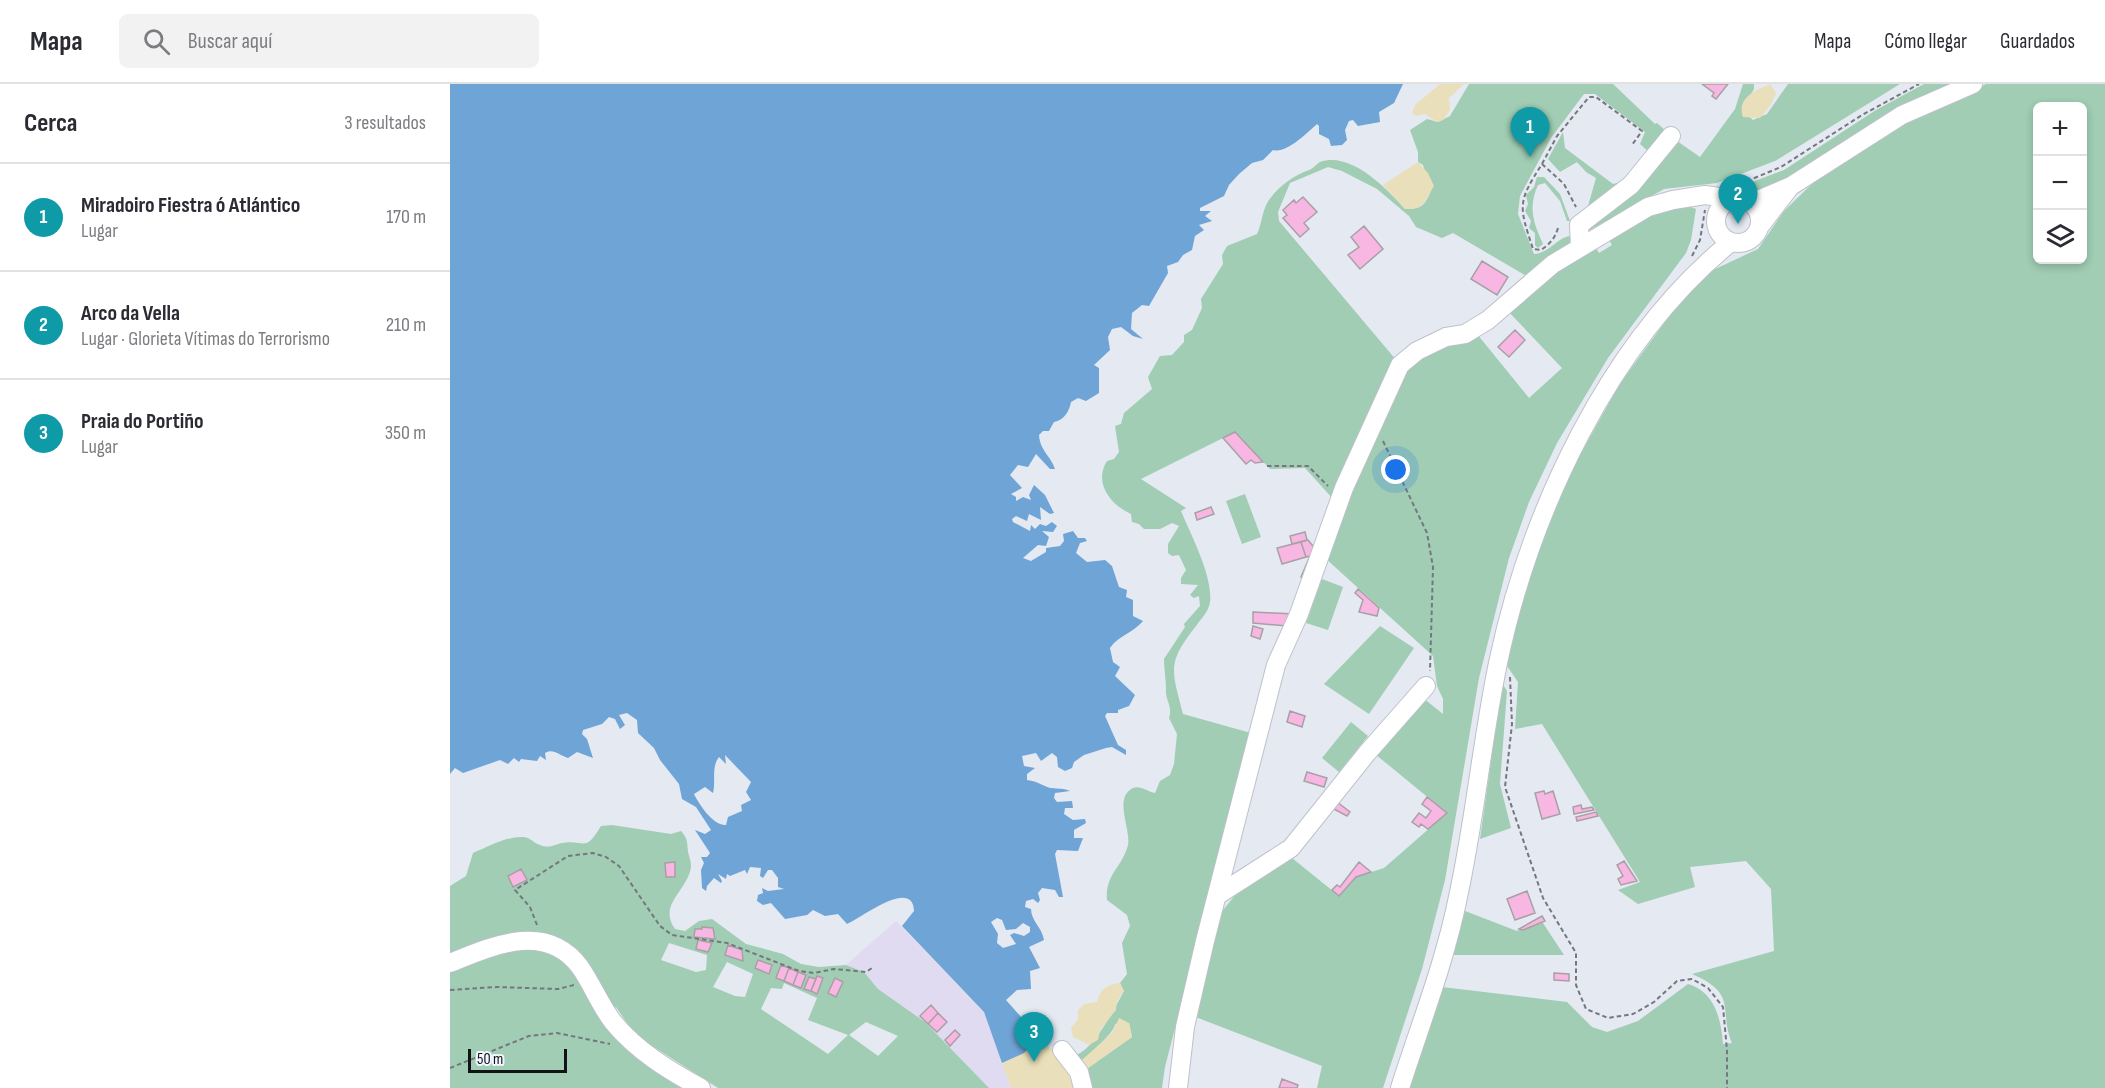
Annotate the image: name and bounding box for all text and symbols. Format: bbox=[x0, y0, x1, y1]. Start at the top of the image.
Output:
search box bbox=[119, 14, 539, 68]
text: Mapa bbox=[30, 25, 83, 58]
icon: search bbox=[140, 25, 173, 58]
text: Buscar aquí bbox=[188, 28, 272, 55]
text: Mapa bbox=[1814, 29, 1851, 54]
text: Cómo llegar bbox=[1884, 29, 1967, 54]
text: Guardados bbox=[2000, 29, 2075, 54]
map controls bbox=[2033, 102, 2087, 264]
button: + bbox=[2033, 102, 2087, 156]
pin: 1 bbox=[1510, 107, 1550, 157]
text: Cerca bbox=[24, 108, 77, 139]
text: 3 resultados bbox=[344, 111, 426, 135]
button: − bbox=[2033, 156, 2087, 210]
pin: 2 bbox=[1718, 174, 1758, 224]
text: Miradoiro Fiestra ó Atlántico bbox=[81, 192, 300, 219]
text: 1 bbox=[40, 205, 47, 229]
text: 170 m bbox=[386, 205, 426, 229]
button: layers bbox=[2033, 210, 2087, 264]
text: Lugar bbox=[81, 219, 118, 243]
text: Arco da Vella bbox=[81, 300, 180, 327]
text: 2 bbox=[39, 313, 48, 337]
text: 210 m bbox=[386, 313, 426, 337]
text: Lugar · Glorieta Vítimas do Terrorismo bbox=[81, 327, 330, 351]
text: Praia do Portiño bbox=[81, 408, 204, 435]
text: 3 bbox=[39, 421, 48, 445]
text: 350 m bbox=[385, 421, 426, 445]
text: Lugar bbox=[81, 435, 118, 459]
your location bbox=[1381, 455, 1410, 484]
pin: 3 bbox=[1014, 1012, 1054, 1062]
scale bar bbox=[468, 1046, 567, 1074]
text: 50 m bbox=[477, 1050, 503, 1069]

